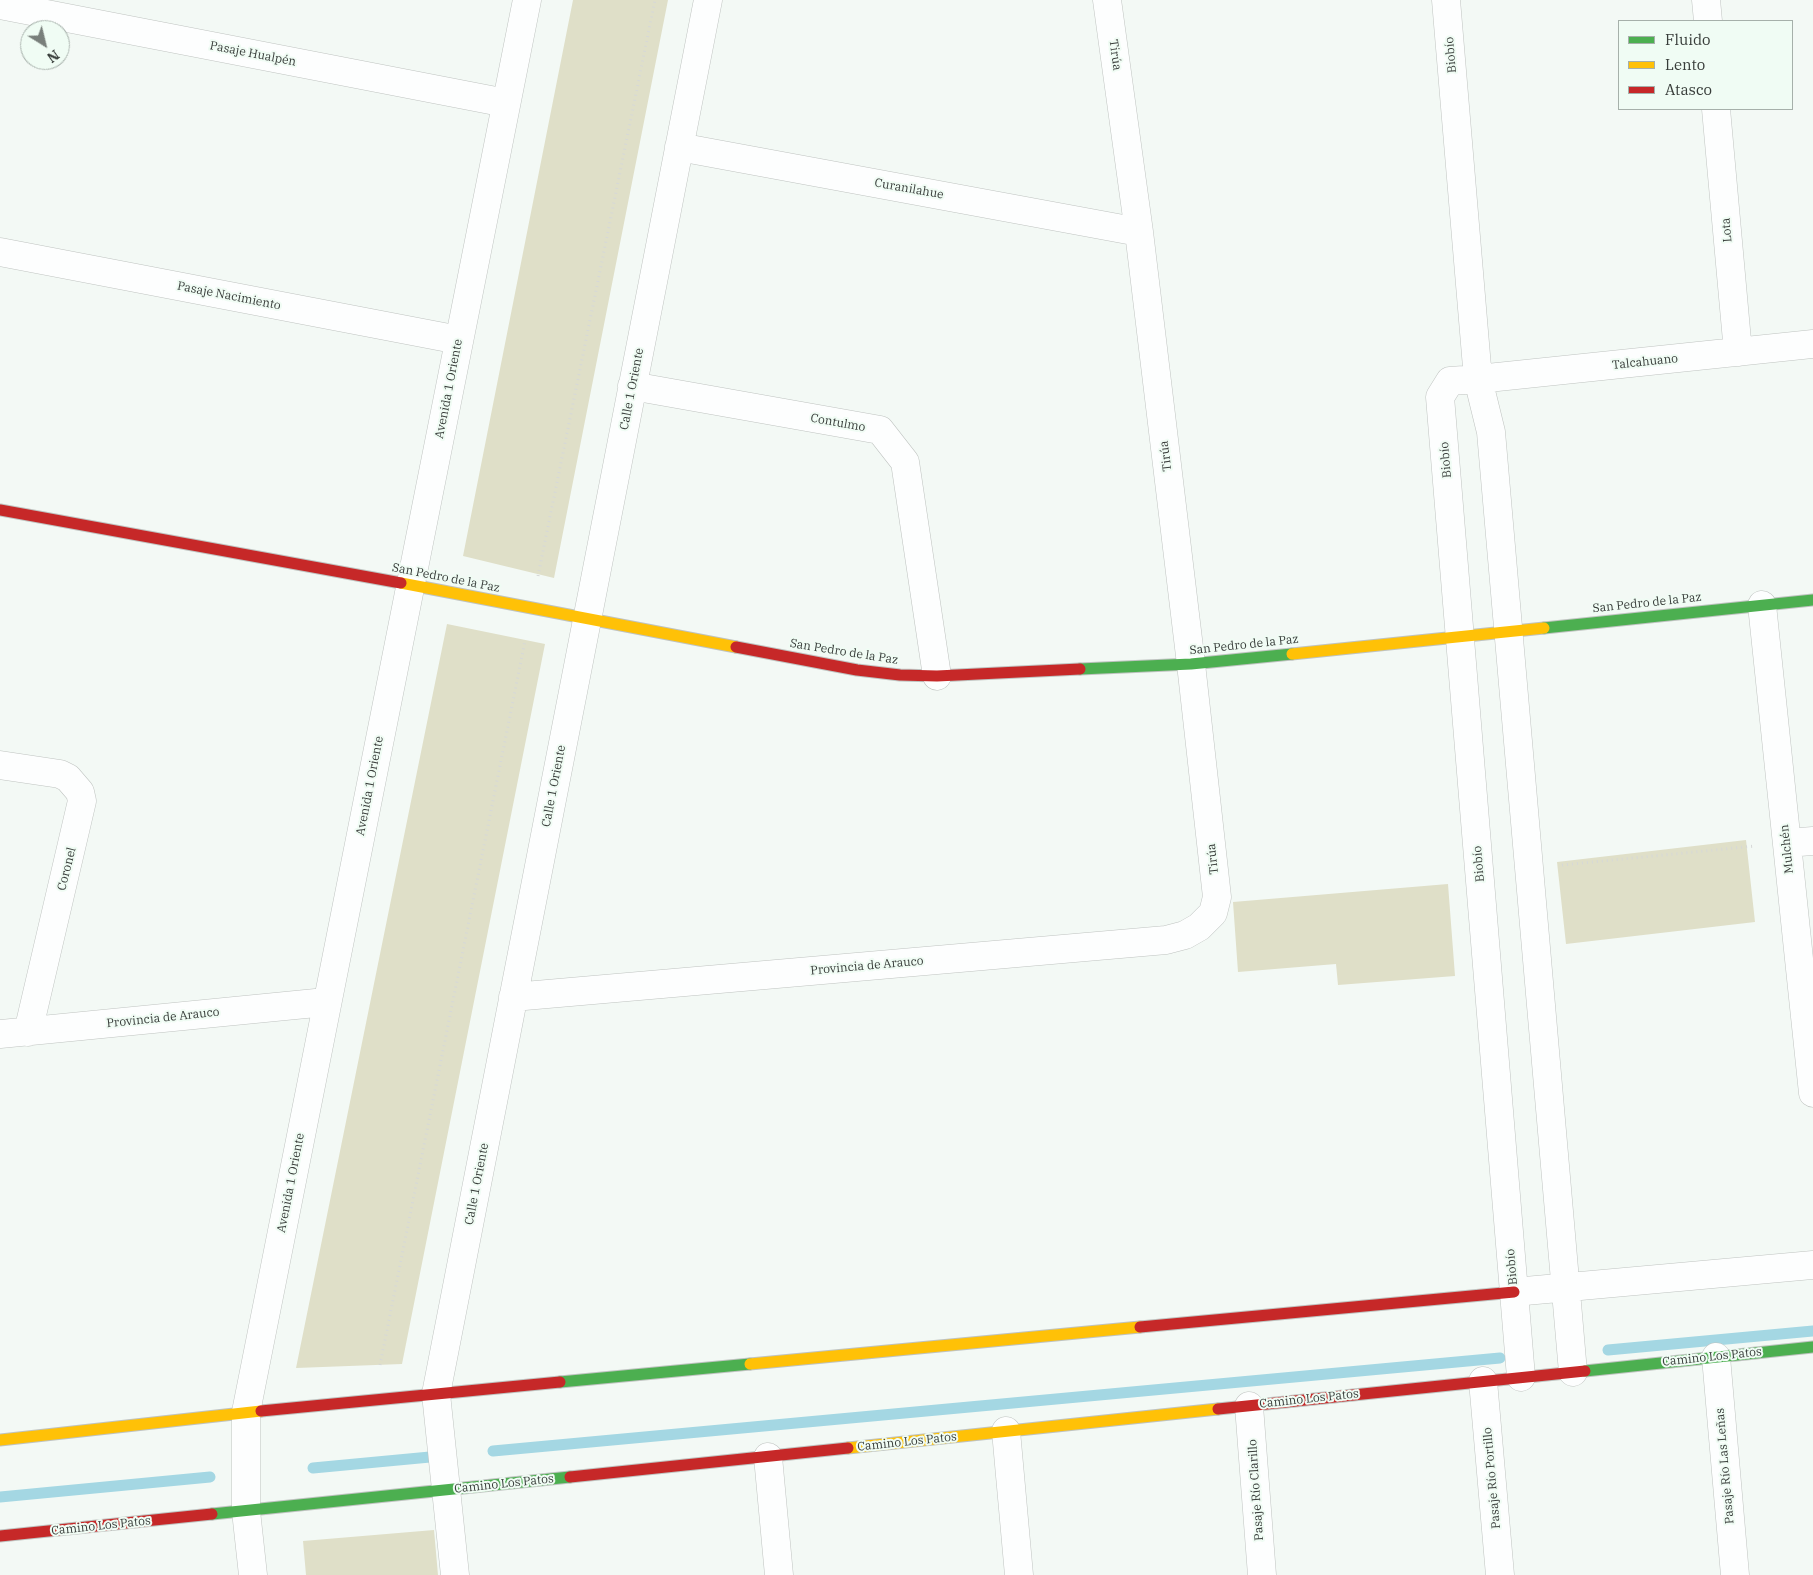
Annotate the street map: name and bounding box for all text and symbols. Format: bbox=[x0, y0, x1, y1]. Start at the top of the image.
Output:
north arrow bbox=[20, 20, 70, 70]
legend bbox=[1618, 20, 1793, 110]
text: Fluido bbox=[1665, 30, 1710, 49]
street label: Biobío bbox=[1442, 36, 1460, 74]
street label: Pasaje Hualpén bbox=[209, 39, 297, 69]
street label: Tirúa bbox=[1106, 39, 1124, 71]
text: N bbox=[43, 46, 63, 67]
text: Lento bbox=[1665, 55, 1705, 74]
text: Atasco bbox=[1665, 80, 1712, 99]
street label: Curanilahue bbox=[873, 176, 945, 202]
street label: Lota bbox=[1719, 217, 1735, 243]
street label: Pasaje Nacimiento bbox=[176, 279, 282, 313]
street label: Avenida 1 Oriente bbox=[432, 338, 466, 440]
street label: Calle 1 Oriente bbox=[617, 347, 647, 431]
street label: Talcahuano bbox=[1611, 351, 1679, 373]
street label: Contulmo bbox=[809, 411, 867, 435]
street label: Tirúa bbox=[1157, 440, 1175, 472]
street label: Biobío bbox=[1437, 441, 1455, 479]
street label: San Pedro de la Paz bbox=[391, 560, 501, 596]
street label: San Pedro de la Paz bbox=[1592, 590, 1702, 616]
street label: San Pedro de la Paz bbox=[1189, 632, 1299, 658]
street label: San Pedro de la Paz bbox=[789, 636, 899, 668]
street label: Avenida 1 Oriente bbox=[353, 735, 387, 837]
street label: Calle 1 Oriente bbox=[539, 744, 569, 828]
street label: Mulchén bbox=[1777, 824, 1797, 874]
street label: Tirúa bbox=[1204, 843, 1222, 875]
street label: Biobío bbox=[1470, 845, 1488, 883]
street label: Coronel bbox=[55, 846, 79, 892]
street label: Provincia de Arauco bbox=[810, 954, 924, 978]
street label: Provincia de Arauco bbox=[106, 1005, 220, 1031]
street label: Avenida 1 Oriente bbox=[274, 1132, 308, 1234]
street label: Calle 1 Oriente bbox=[462, 1142, 492, 1226]
street label: Biobío bbox=[1503, 1248, 1521, 1286]
street label: Camino Los Patos bbox=[1662, 1345, 1762, 1369]
street label: Camino Los Patos bbox=[1259, 1387, 1359, 1411]
street label: Pasaje Río Las Leñas bbox=[1713, 1407, 1737, 1525]
street label: Pasaje Río Portillo bbox=[1480, 1427, 1504, 1529]
street label: Camino Los Patos bbox=[857, 1430, 957, 1454]
street label: Pasaje Río Clarillo bbox=[1245, 1439, 1267, 1541]
street label: Camino Los Patos bbox=[454, 1472, 554, 1496]
street label: Camino Los Patos bbox=[51, 1514, 151, 1538]

